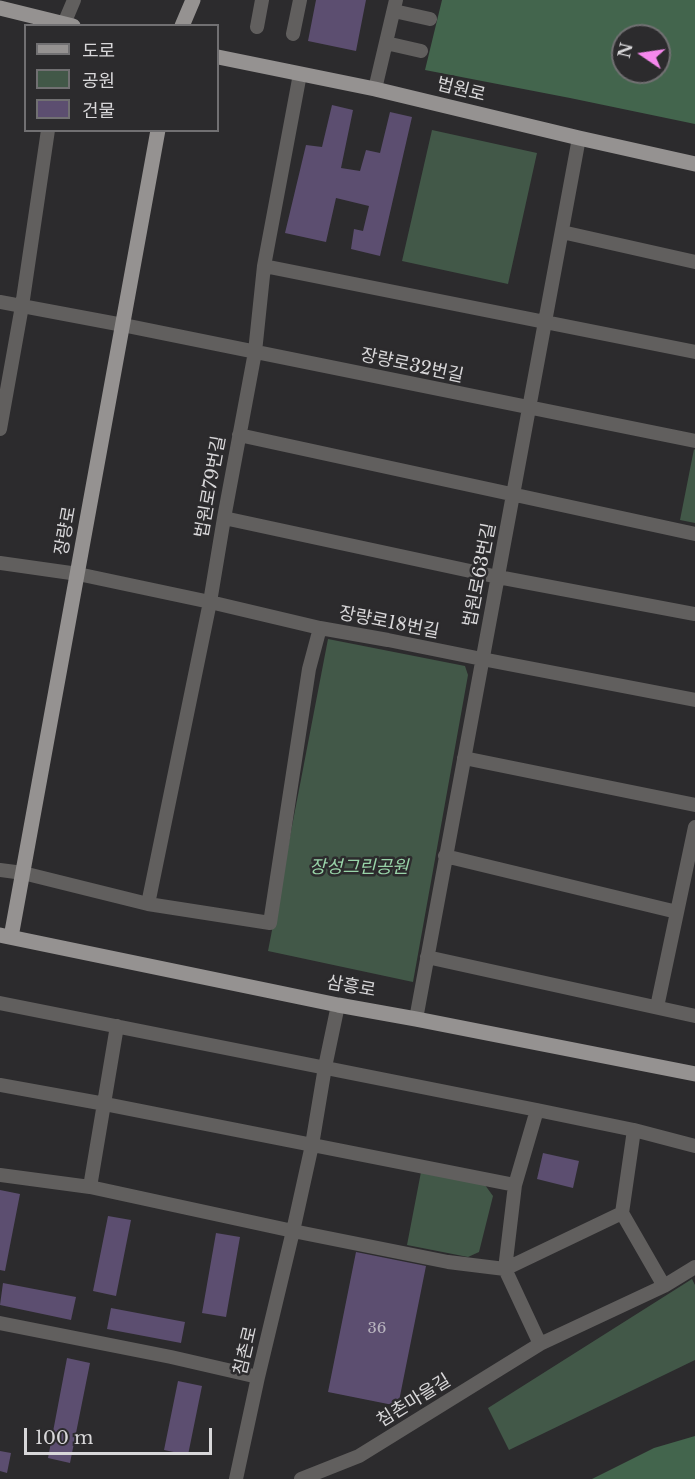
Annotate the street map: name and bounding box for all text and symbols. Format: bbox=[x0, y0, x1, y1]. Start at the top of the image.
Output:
legend bbox=[24, 24, 219, 132]
north arrow bbox=[611, 24, 671, 84]
text: 도로 bbox=[82, 40, 115, 62]
text: N bbox=[614, 41, 637, 60]
text: 공원 bbox=[82, 70, 115, 92]
street label: 법원로 bbox=[434, 74, 488, 106]
text: 건물 bbox=[82, 100, 115, 122]
street label: 장량로32번길 bbox=[358, 345, 466, 387]
street label: 법원로79번길 bbox=[191, 434, 231, 540]
street label: 장량로 bbox=[51, 505, 81, 557]
street label: 법원로63번길 bbox=[459, 521, 501, 629]
street label: 장량로18번길 bbox=[337, 603, 441, 643]
park label: 장성그린공원 bbox=[309, 857, 409, 879]
street label: 삼흥로 bbox=[325, 972, 377, 1002]
house number: 36 bbox=[368, 1320, 386, 1338]
street label: 침촌로 bbox=[230, 1324, 262, 1378]
street label: 침촌마을길 bbox=[373, 1370, 455, 1432]
scale bar bbox=[27, 1416, 214, 1454]
text: 100 m bbox=[35, 1427, 93, 1449]

